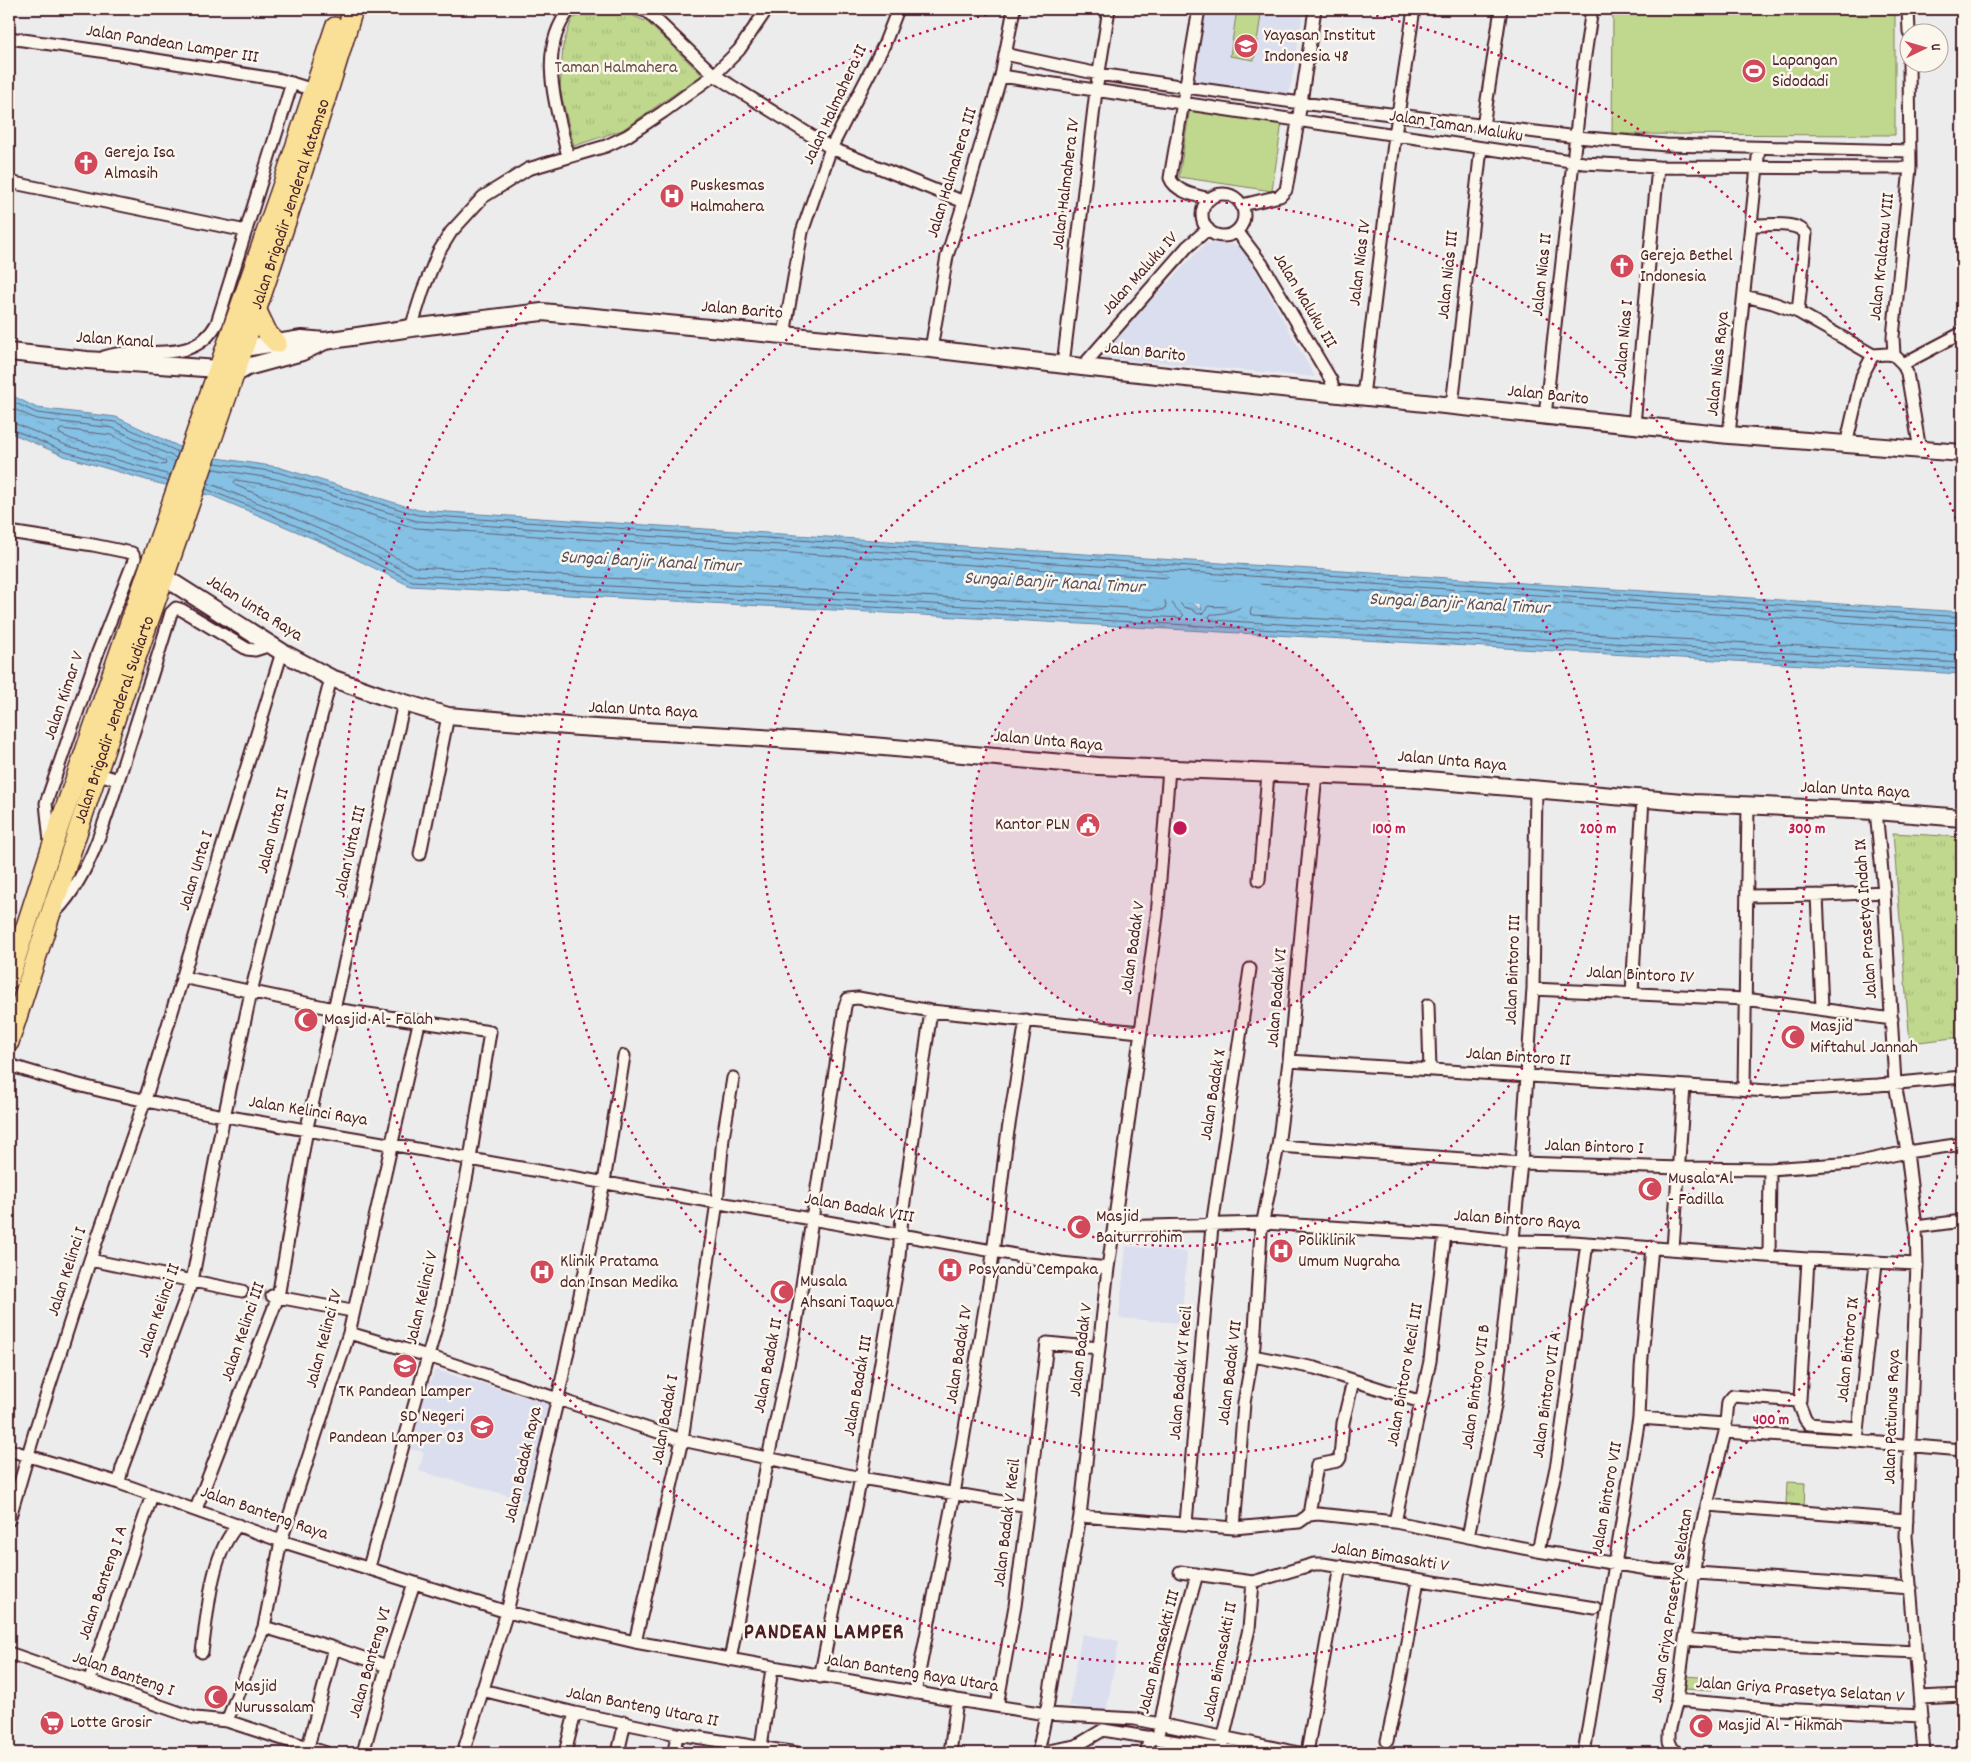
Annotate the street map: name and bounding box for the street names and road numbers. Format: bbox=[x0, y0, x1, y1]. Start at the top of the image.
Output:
street label: Jalan Pandean Lamper III bbox=[84, 19, 260, 71]
street label: Jalan Halmahera II bbox=[797, 41, 875, 169]
street label: Jalan Brigadir Jenderal Katamso bbox=[245, 96, 337, 313]
street label: Jalan Halmahera III bbox=[921, 104, 985, 241]
street label: Jalan Taman Maluku bbox=[1387, 104, 1525, 150]
street label: Jalan Halmahera IV bbox=[1047, 116, 1088, 251]
street label: Jalan Kralatau VIII bbox=[1864, 191, 1902, 322]
street label: Jalan Nias IV bbox=[1343, 218, 1379, 308]
street label: Jalan Maluku IV bbox=[1097, 226, 1186, 321]
street label: Jalan Nias III bbox=[1432, 229, 1466, 321]
street label: Jalan Nias II bbox=[1526, 232, 1560, 318]
street label: Jalan Maluku III bbox=[1266, 249, 1343, 354]
street label: Jalan Barito bbox=[700, 295, 784, 327]
street label: Jalan Nias I bbox=[1609, 299, 1641, 379]
street label: Jalan Nias Raya bbox=[1701, 310, 1737, 418]
street label: Jalan Kanal bbox=[75, 326, 155, 356]
street label: Jalan Barito bbox=[1103, 336, 1187, 370]
street label: Jalan Barito bbox=[1506, 379, 1590, 413]
street label: Jalan Unta Raya bbox=[201, 569, 307, 649]
street label: Jalan Brigadir Jenderal Sudiarto bbox=[68, 613, 162, 827]
street label: Jalan Kimar V bbox=[38, 648, 92, 744]
street label: Jalan Unta Raya bbox=[588, 696, 699, 726]
street label: Jalan Unta Raya bbox=[992, 725, 1104, 759]
street label: Jalan Unta Raya bbox=[1396, 745, 1508, 779]
street label: Jalan Unta Raya bbox=[1800, 776, 1911, 806]
street label: Jalan Unta II bbox=[251, 785, 297, 876]
street label: Jalan Unta III bbox=[328, 803, 374, 900]
street label: Jalan Unta I bbox=[173, 828, 221, 914]
street label: Jalan Prasetya Indah IX bbox=[1849, 838, 1885, 1000]
street label: Jalan Badak V bbox=[1115, 899, 1153, 996]
street label: Jalan Bintoro III bbox=[1500, 914, 1528, 1026]
street label: Jalan Badak VI bbox=[1261, 947, 1295, 1049]
street label: Jalan Bintoro IV bbox=[1585, 961, 1695, 991]
street label: Jalan Bintoro II bbox=[1465, 1042, 1572, 1074]
street label: Jalan Badak X bbox=[1194, 1048, 1234, 1142]
street label: Jalan Kelinci Raya bbox=[247, 1090, 370, 1134]
street label: Jalan Bintoro I bbox=[1544, 1134, 1644, 1162]
street label: Jalan Badak VIII bbox=[802, 1187, 916, 1231]
street label: Jalan Bintoro Raya bbox=[1453, 1204, 1582, 1238]
street label: Jalan Kelinci I bbox=[42, 1224, 94, 1320]
street label: Jalan Kelinci V bbox=[400, 1248, 446, 1347]
street label: Jalan Kelinci II bbox=[132, 1260, 188, 1361]
street label: Jalan Kelinci III bbox=[215, 1279, 273, 1385]
street label: Jalan Kelinci IV bbox=[300, 1287, 350, 1391]
street label: Jalan Bintoro IX bbox=[1831, 1296, 1867, 1404]
street label: Jalan Badak V bbox=[1064, 1301, 1100, 1398]
street label: Jalan Bintoro Kecil III bbox=[1381, 1301, 1431, 1449]
street label: Jalan Badak IV bbox=[940, 1303, 980, 1406]
street label: Jalan Badak VI Kecil bbox=[1164, 1304, 1200, 1441]
street label: Jalan Badak II bbox=[748, 1316, 791, 1416]
street label: Jalan Badak VII bbox=[1212, 1319, 1250, 1427]
street label: Jalan Bintoro VII B bbox=[1456, 1323, 1498, 1451]
street label: Jalan Bintoro VII A bbox=[1527, 1330, 1569, 1460]
street label: Jalan Badak III bbox=[838, 1333, 880, 1439]
street label: Jalan Patiunus Raya bbox=[1878, 1348, 1908, 1485]
street label: Jalan Badak I bbox=[646, 1373, 686, 1467]
street label: Jalan Badak Raya bbox=[498, 1404, 550, 1526]
street label: Jalan Bintoro VII bbox=[1586, 1439, 1630, 1556]
street label: Jalan Badak V Kecil bbox=[988, 1457, 1028, 1589]
street label: Jalan Banteng Raya bbox=[197, 1480, 332, 1548]
street label: Jalan Griya Prasetya Selatan bbox=[1645, 1507, 1701, 1705]
street label: Jalan Banteng I A bbox=[73, 1522, 135, 1644]
street label: Jalan Bimasakti V bbox=[1329, 1536, 1451, 1580]
street label: Jalan Bimasakti III bbox=[1133, 1587, 1188, 1717]
street label: Jalan Bimasakti II bbox=[1197, 1600, 1245, 1724]
street label: Jalan Banteng VI bbox=[343, 1604, 399, 1722]
street label: Jalan Banteng I bbox=[69, 1646, 178, 1704]
street label: Jalan Banteng Raya Utara bbox=[822, 1648, 1001, 1700]
street label: Jalan Griya Prasetya Selatan V bbox=[1695, 1671, 1906, 1711]
street label: Jalan Banteng Utara II bbox=[564, 1681, 721, 1735]

